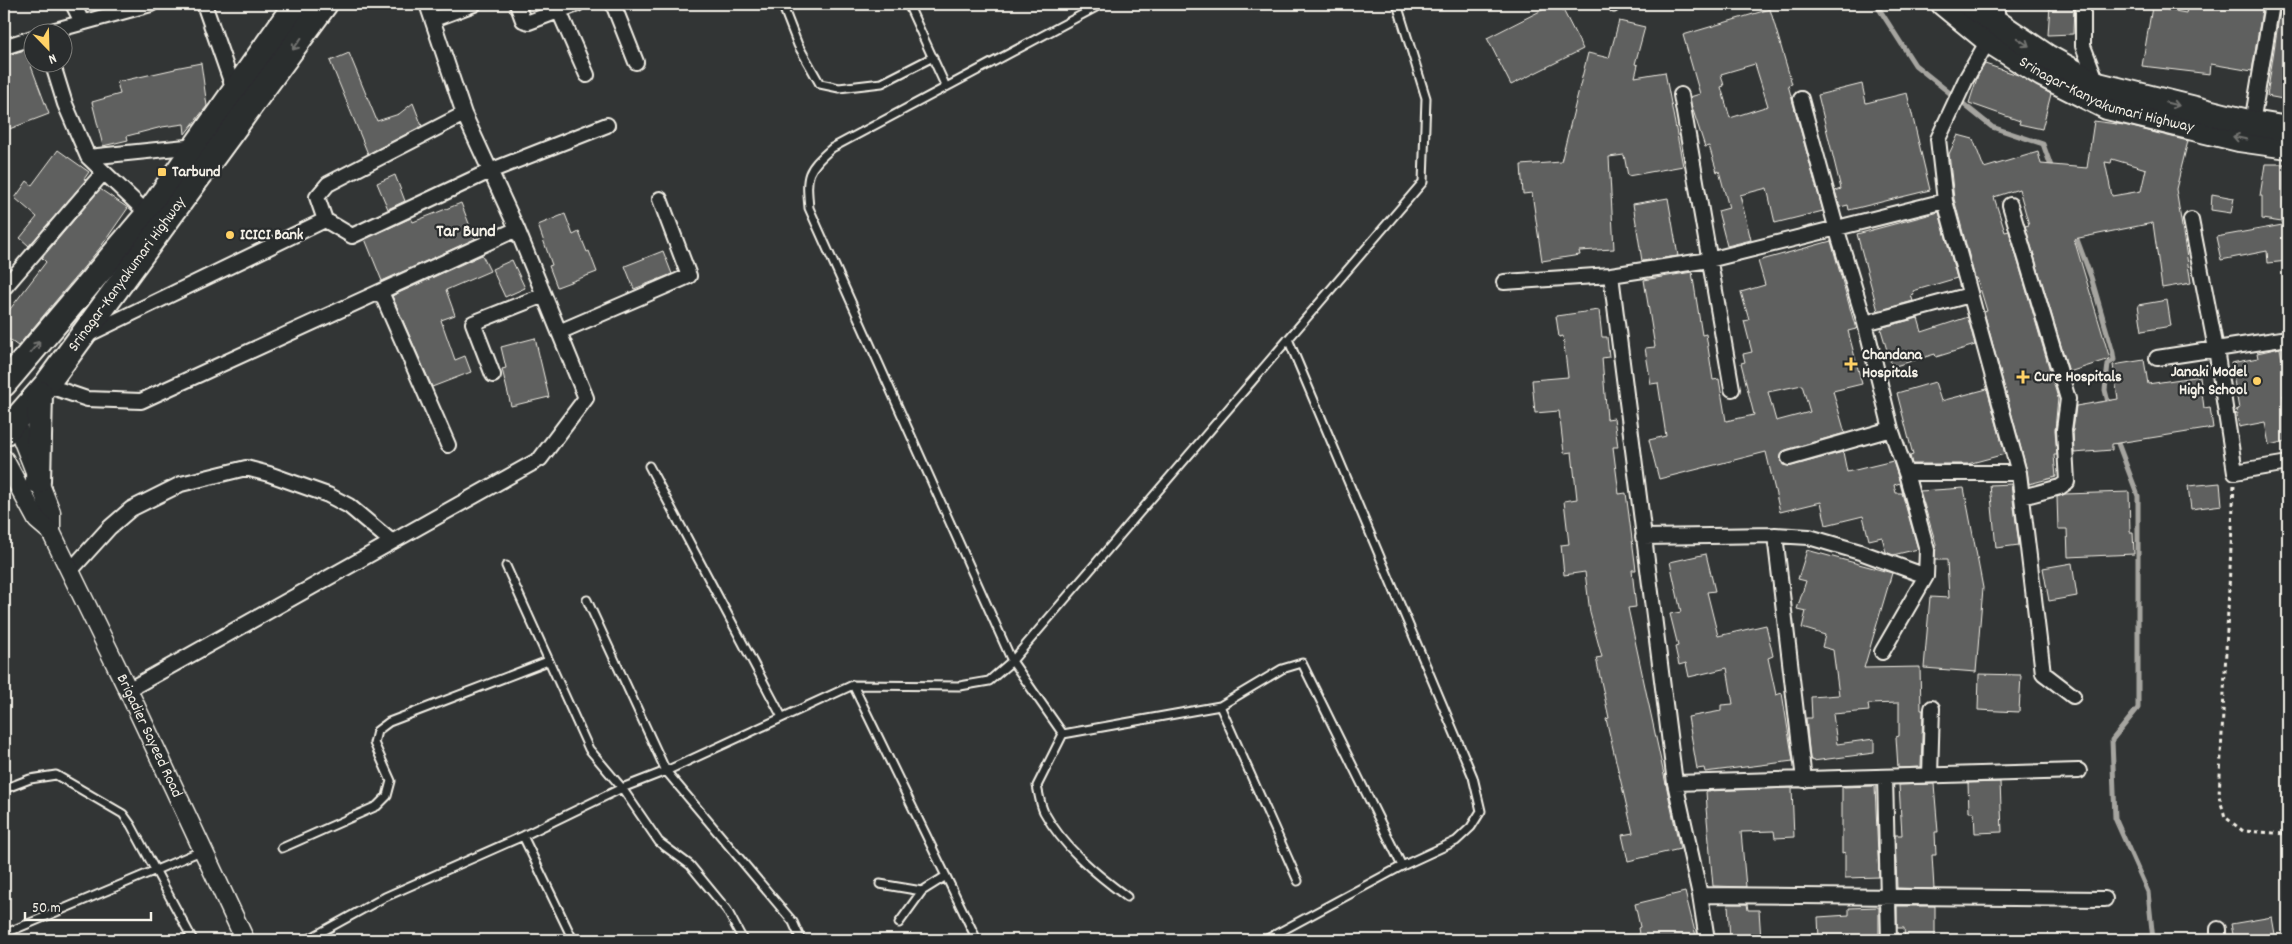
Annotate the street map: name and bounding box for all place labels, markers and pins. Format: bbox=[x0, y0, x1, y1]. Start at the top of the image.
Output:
place label: Tarbund bbox=[172, 161, 221, 184]
marker: Tarbund bbox=[156, 166, 168, 178]
place label: ICICI Bank bbox=[240, 224, 304, 247]
marker: ICICI Bank bbox=[224, 229, 236, 241]
place label: Chandana Hospitals bbox=[1862, 344, 1924, 385]
marker: Chandana Hospitals bbox=[1844, 357, 1858, 371]
place label: Janaki Model High School bbox=[2171, 361, 2247, 402]
place label: Cure Hospitals bbox=[2034, 366, 2122, 389]
marker: Cure Hospitals bbox=[2016, 370, 2030, 384]
marker: Janaki Model High School bbox=[2251, 375, 2263, 387]

